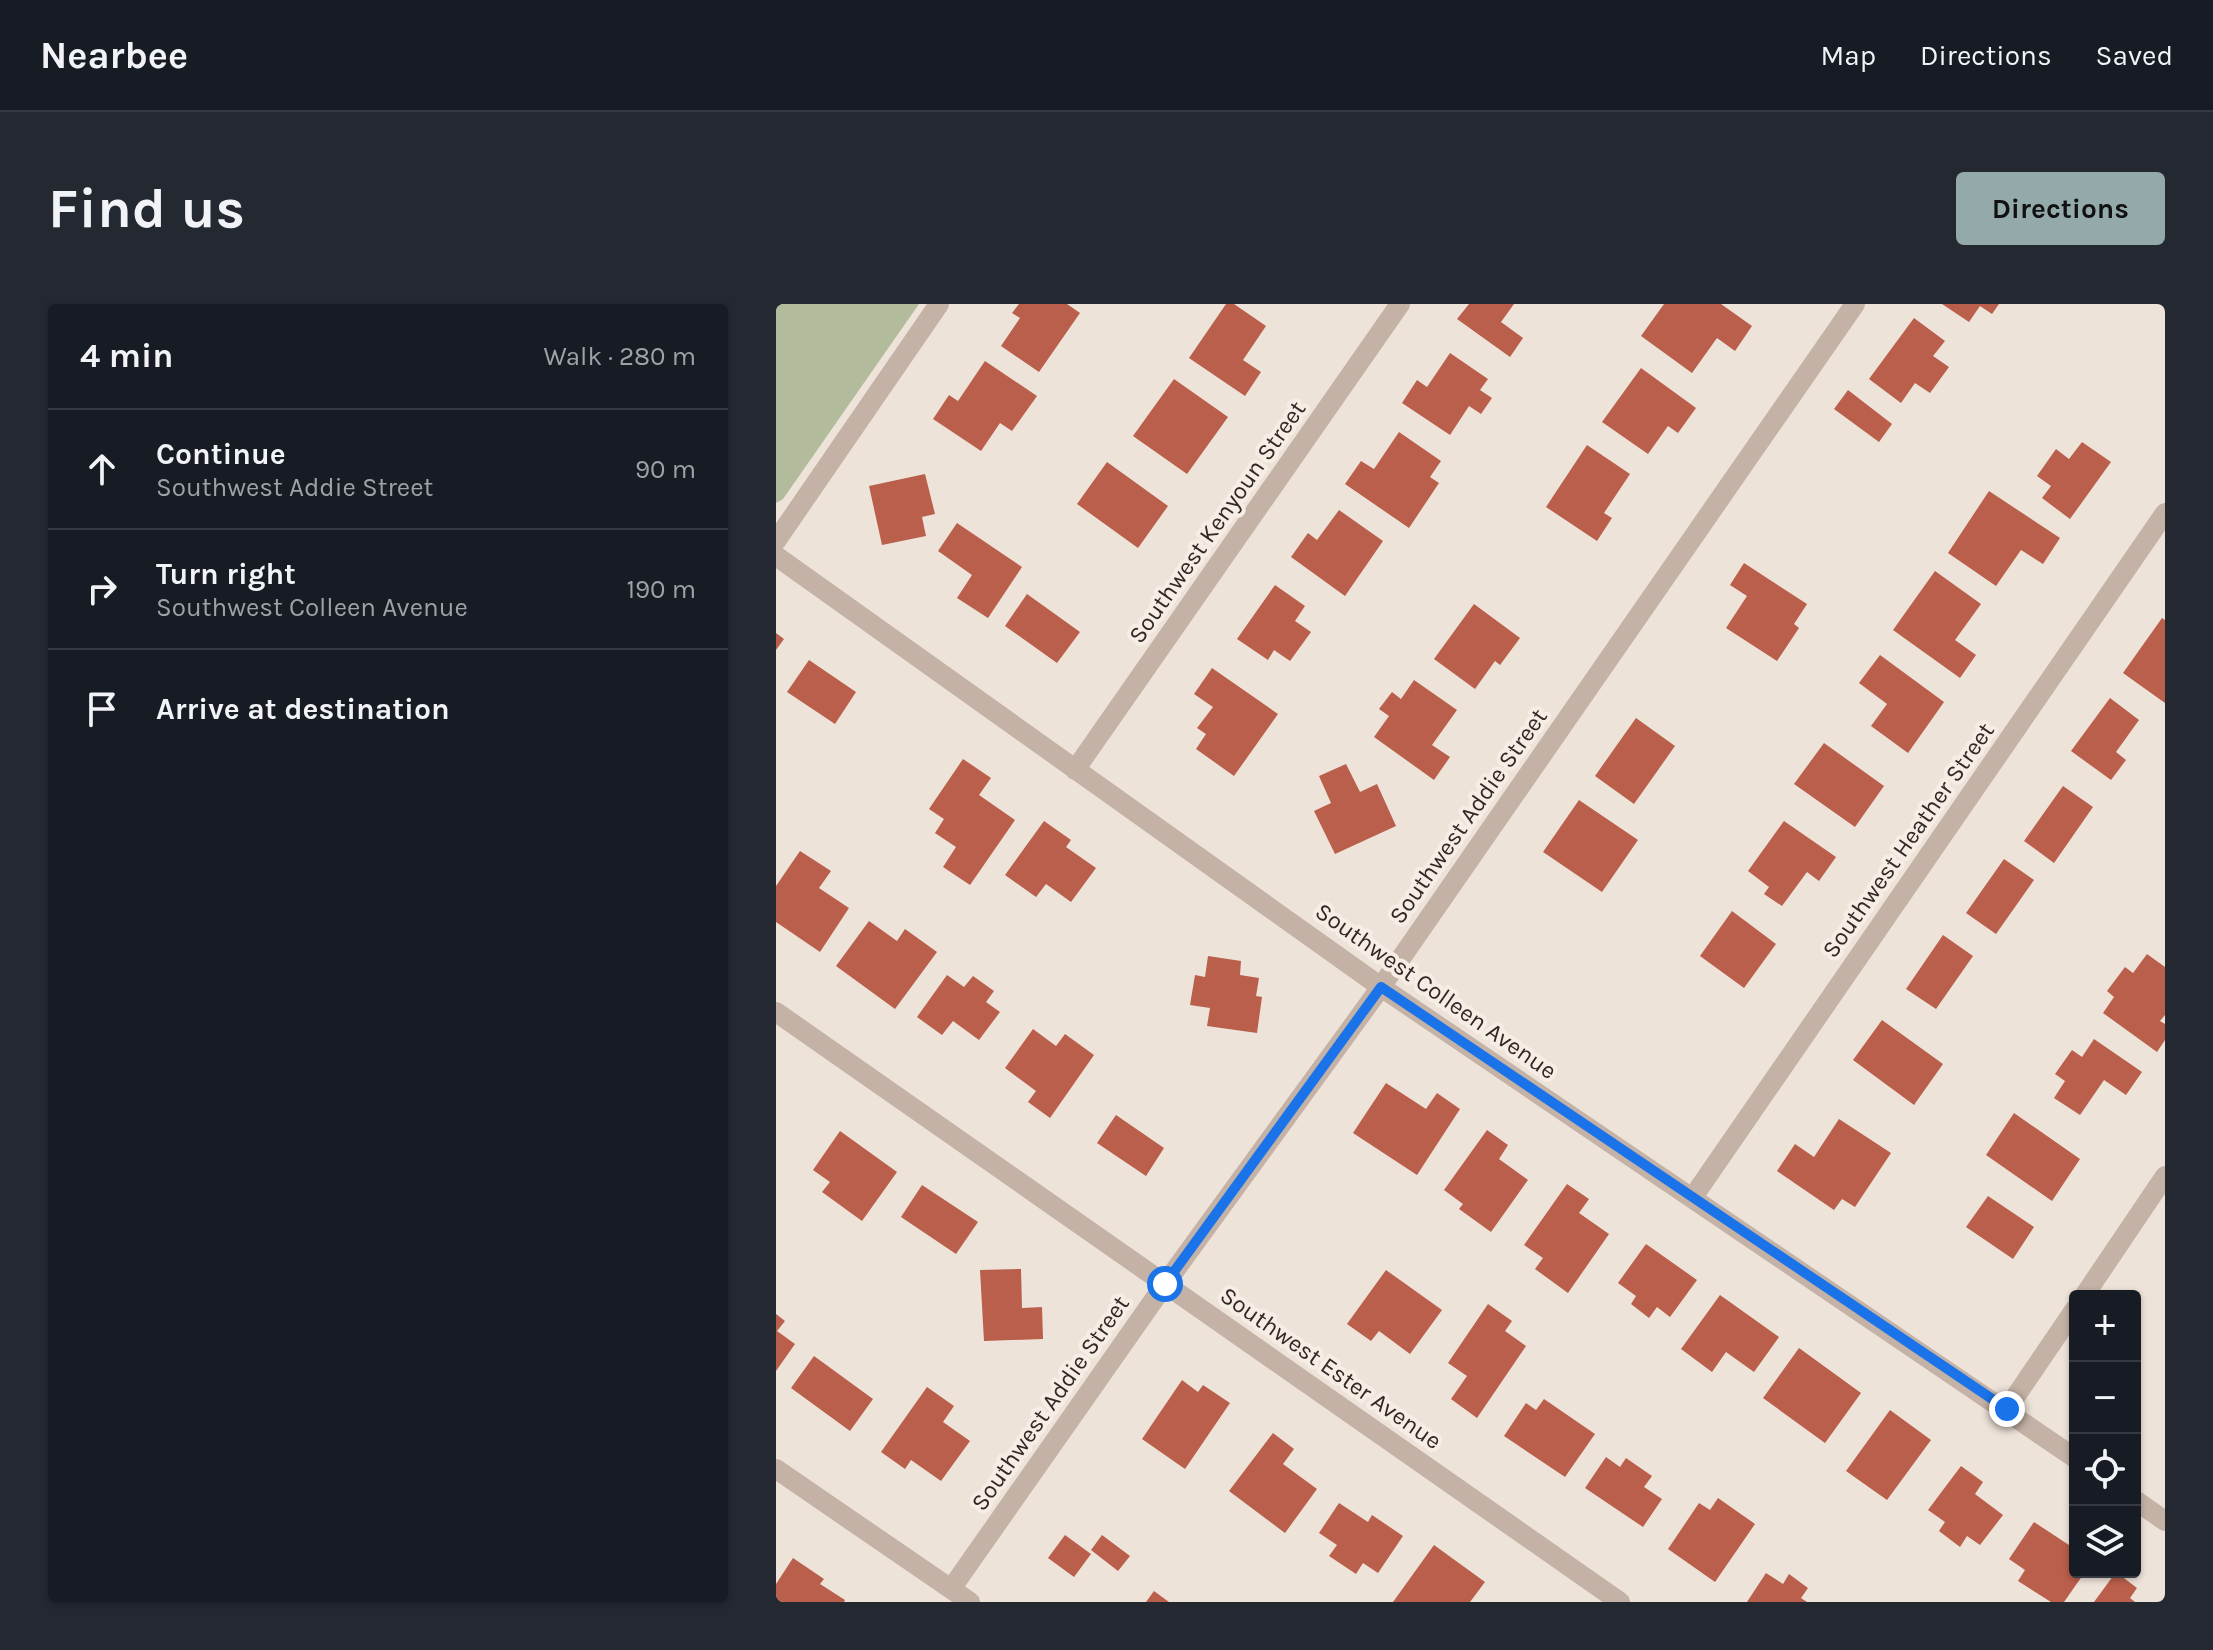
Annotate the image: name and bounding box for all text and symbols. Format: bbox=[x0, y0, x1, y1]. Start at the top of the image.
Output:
text: Nearbee bbox=[40, 33, 188, 78]
text: Map bbox=[1821, 39, 1876, 72]
text: Directions bbox=[1920, 39, 2052, 72]
text: Saved bbox=[2096, 39, 2173, 72]
button: Directions bbox=[1956, 172, 2165, 245]
text: Find us bbox=[48, 176, 245, 241]
text: 4 min bbox=[80, 336, 173, 376]
text: Walk · 280 m bbox=[543, 341, 696, 372]
street label: Southwest Kenyoun Street bbox=[1123, 396, 1311, 648]
text: Continue bbox=[156, 436, 286, 472]
icon: ahead bbox=[80, 447, 124, 491]
text: 90 m bbox=[635, 454, 696, 485]
text: Southwest Addie Street bbox=[156, 472, 433, 503]
text: Turn right bbox=[156, 556, 296, 592]
icon: right bbox=[80, 567, 124, 611]
text: 190 m bbox=[626, 574, 696, 605]
text: Southwest Colleen Avenue bbox=[156, 592, 468, 623]
icon: arrive bbox=[80, 687, 124, 731]
text: Arrive at destination bbox=[156, 691, 450, 727]
street label: Southwest Addie Street bbox=[1383, 703, 1553, 929]
street label: Southwest Heather Street bbox=[1816, 717, 2000, 963]
street label: Southwest Colleen Avenue bbox=[1310, 897, 1562, 1085]
route start bbox=[1147, 1266, 1183, 1302]
street label: Southwest Ester Avenue bbox=[1215, 1281, 1447, 1455]
street label: Southwest Addie Street bbox=[965, 1290, 1135, 1516]
map controls bbox=[2069, 1290, 2141, 1578]
button: + bbox=[2069, 1290, 2141, 1362]
button: − bbox=[2069, 1362, 2141, 1434]
route end bbox=[1989, 1391, 2025, 1427]
button: locate bbox=[2069, 1434, 2141, 1506]
button: layers bbox=[2069, 1506, 2141, 1578]

